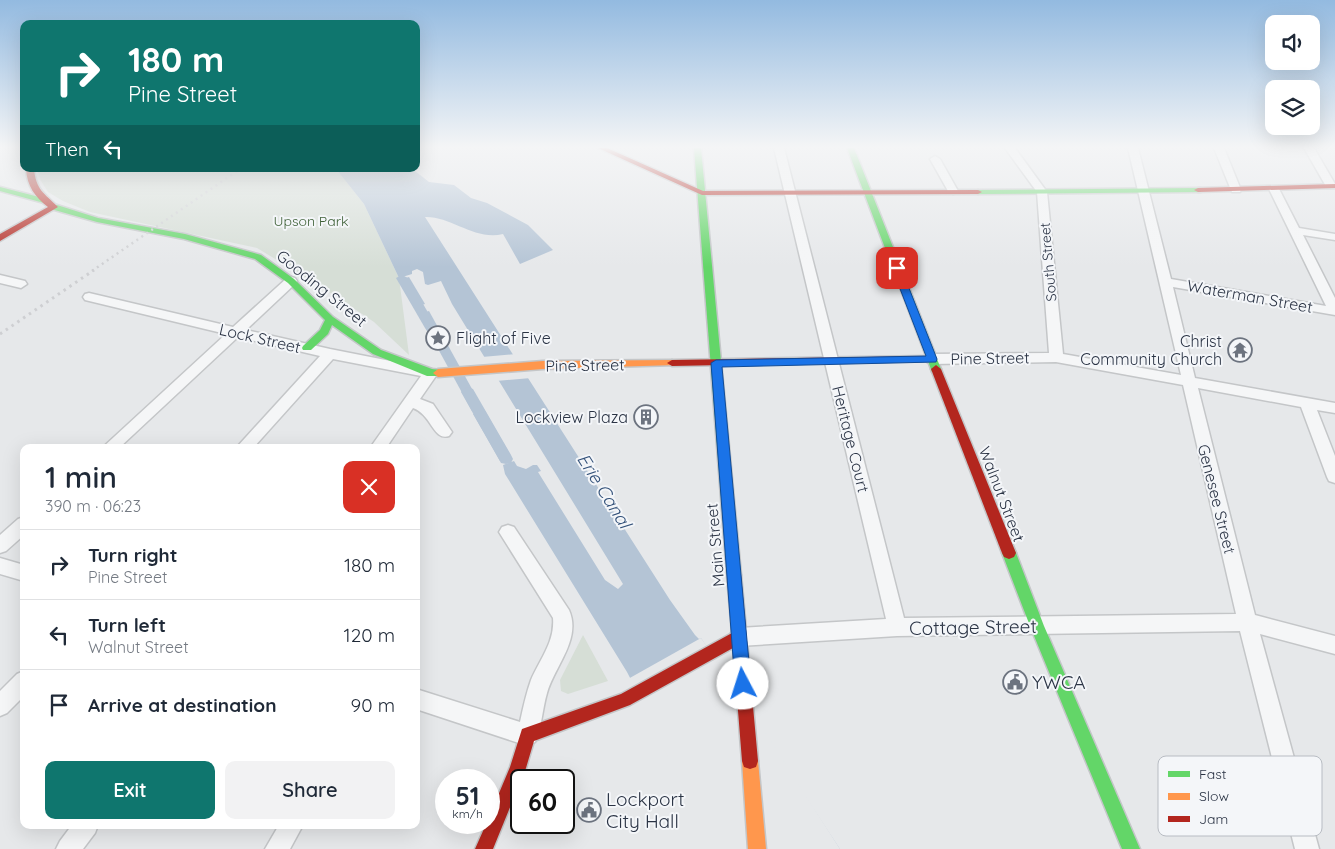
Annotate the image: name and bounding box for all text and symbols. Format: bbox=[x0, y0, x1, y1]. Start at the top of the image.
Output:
map controls bbox=[1265, 15, 1320, 135]
button: sound bbox=[1265, 15, 1320, 70]
text: 180 m bbox=[128, 37, 224, 81]
icon: right bbox=[45, 40, 110, 105]
text: Pine Street bbox=[128, 80, 237, 108]
button: layers bbox=[1265, 80, 1320, 135]
icon: left bbox=[99, 135, 127, 163]
text: Then bbox=[45, 137, 89, 161]
park label: Upson Park bbox=[273, 212, 349, 230]
street label: South Street bbox=[1036, 222, 1060, 302]
street label: Gooding Street bbox=[273, 245, 371, 331]
pin bbox=[876, 247, 918, 289]
icon: arrive bbox=[883, 254, 911, 282]
street label: Waterman Street bbox=[1186, 275, 1314, 317]
street label: Lock Street bbox=[217, 319, 303, 357]
place icon: Flight of Five bbox=[425, 325, 451, 351]
place label: Flight of Five bbox=[456, 328, 551, 348]
place label: Christ Community Church bbox=[1080, 331, 1222, 369]
temple icon: Christ Community Church bbox=[1227, 337, 1253, 363]
street label: Pine Street bbox=[950, 347, 1030, 369]
street label: Pine Street bbox=[545, 354, 625, 376]
street label: Heritage Court bbox=[828, 384, 874, 494]
building icon: Lockview Plaza bbox=[633, 404, 659, 430]
place label: Lockview Plaza bbox=[515, 407, 628, 427]
street label: Genesee Street bbox=[1194, 442, 1240, 556]
street label: Walnut Street bbox=[975, 443, 1029, 545]
water label: Erie Canal bbox=[572, 449, 637, 534]
text: 1 min bbox=[45, 458, 117, 496]
button: close bbox=[343, 461, 395, 513]
text: 390 m · 06:23 bbox=[45, 496, 141, 516]
street label: Main Street bbox=[701, 502, 729, 588]
text: Turn right bbox=[88, 543, 177, 567]
icon: right bbox=[45, 551, 73, 579]
text: 180 m bbox=[344, 553, 395, 577]
text: Pine Street bbox=[88, 567, 167, 587]
text: Turn left bbox=[88, 613, 166, 637]
street label: Cottage Street bbox=[909, 614, 1037, 640]
icon: left bbox=[45, 621, 73, 649]
text: 120 m bbox=[344, 623, 395, 647]
text: Walnut Street bbox=[88, 637, 189, 657]
position arrow bbox=[716, 657, 768, 709]
public building icon: YWCA bbox=[1002, 669, 1028, 695]
place label: YWCA bbox=[1032, 670, 1086, 694]
icon: arrive bbox=[45, 691, 73, 719]
text: Arrive at destination bbox=[88, 693, 277, 717]
text: 90 m bbox=[351, 693, 395, 717]
legend bbox=[1158, 756, 1322, 836]
button: Exit bbox=[45, 761, 215, 819]
button: Share bbox=[225, 761, 395, 819]
text: Fast bbox=[1199, 765, 1227, 783]
speed limit sign: 60 bbox=[510, 769, 575, 834]
text: 51 bbox=[455, 780, 480, 811]
place label: Lockport City Hall bbox=[606, 787, 684, 833]
text: Slow bbox=[1199, 787, 1229, 805]
public building icon: Lockport City Hall bbox=[576, 797, 602, 823]
text: km/h bbox=[452, 806, 483, 821]
text: Jam bbox=[1199, 810, 1228, 828]

